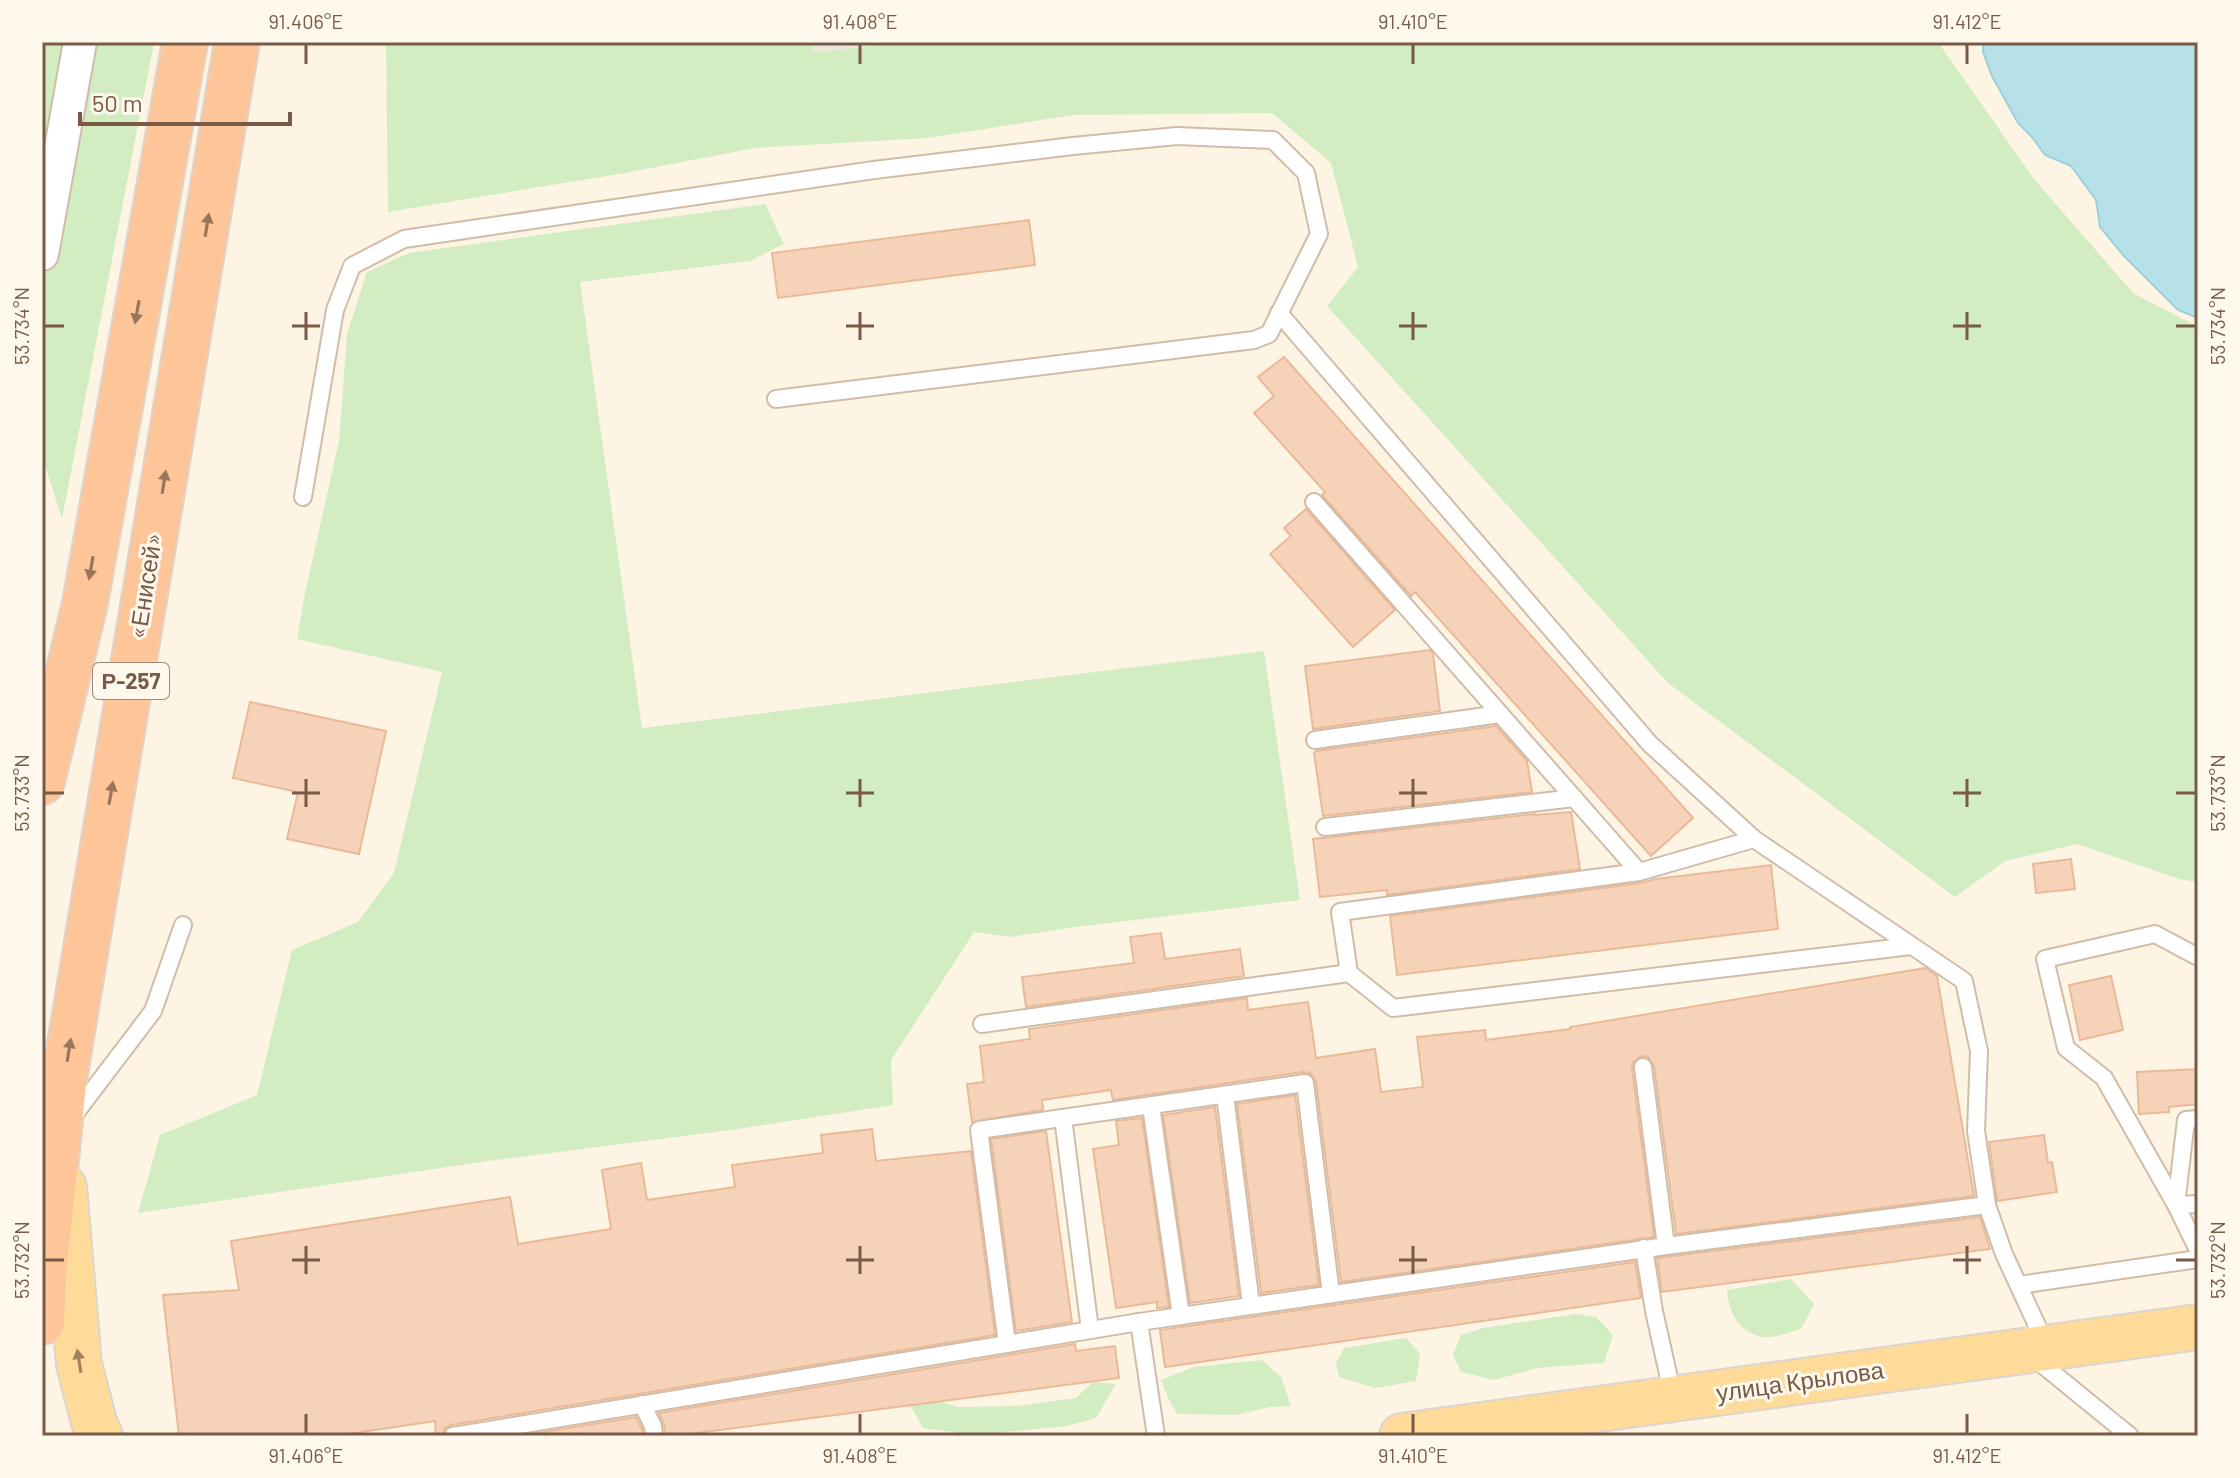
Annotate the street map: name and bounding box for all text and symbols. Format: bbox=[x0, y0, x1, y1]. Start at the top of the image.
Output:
text: 91.406°E bbox=[269, 9, 343, 33]
text: 91.408°E bbox=[822, 9, 898, 33]
text: 91.410°E bbox=[1378, 9, 1448, 33]
text: 91.412°E bbox=[1932, 9, 2002, 33]
scale bar bbox=[80, 76, 290, 126]
text: 50 m bbox=[92, 88, 143, 117]
one-way arrow bbox=[201, 213, 213, 238]
text: 53.734°N bbox=[9, 287, 33, 365]
text: 53.734°N bbox=[2205, 287, 2229, 365]
one-way arrow bbox=[131, 300, 143, 325]
one-way arrow bbox=[158, 469, 171, 494]
street label: «Енисей» bbox=[122, 530, 167, 641]
one-way arrow bbox=[85, 555, 97, 580]
road number: Р-257 bbox=[93, 663, 169, 699]
text: 53.733°N bbox=[9, 754, 33, 832]
text: 53.733°N bbox=[2205, 754, 2229, 832]
one-way arrow bbox=[106, 781, 118, 806]
one-way arrow bbox=[63, 1037, 76, 1062]
text: 53.732°N bbox=[9, 1221, 33, 1299]
text: 53.732°N bbox=[2205, 1221, 2229, 1299]
one-way arrow bbox=[73, 1349, 85, 1374]
street label: улица Крылова bbox=[1714, 1354, 1886, 1407]
text: 91.406°E bbox=[269, 1443, 343, 1467]
text: 91.408°E bbox=[822, 1443, 898, 1467]
text: 91.410°E bbox=[1378, 1443, 1448, 1467]
text: 91.412°E bbox=[1932, 1443, 2002, 1467]

